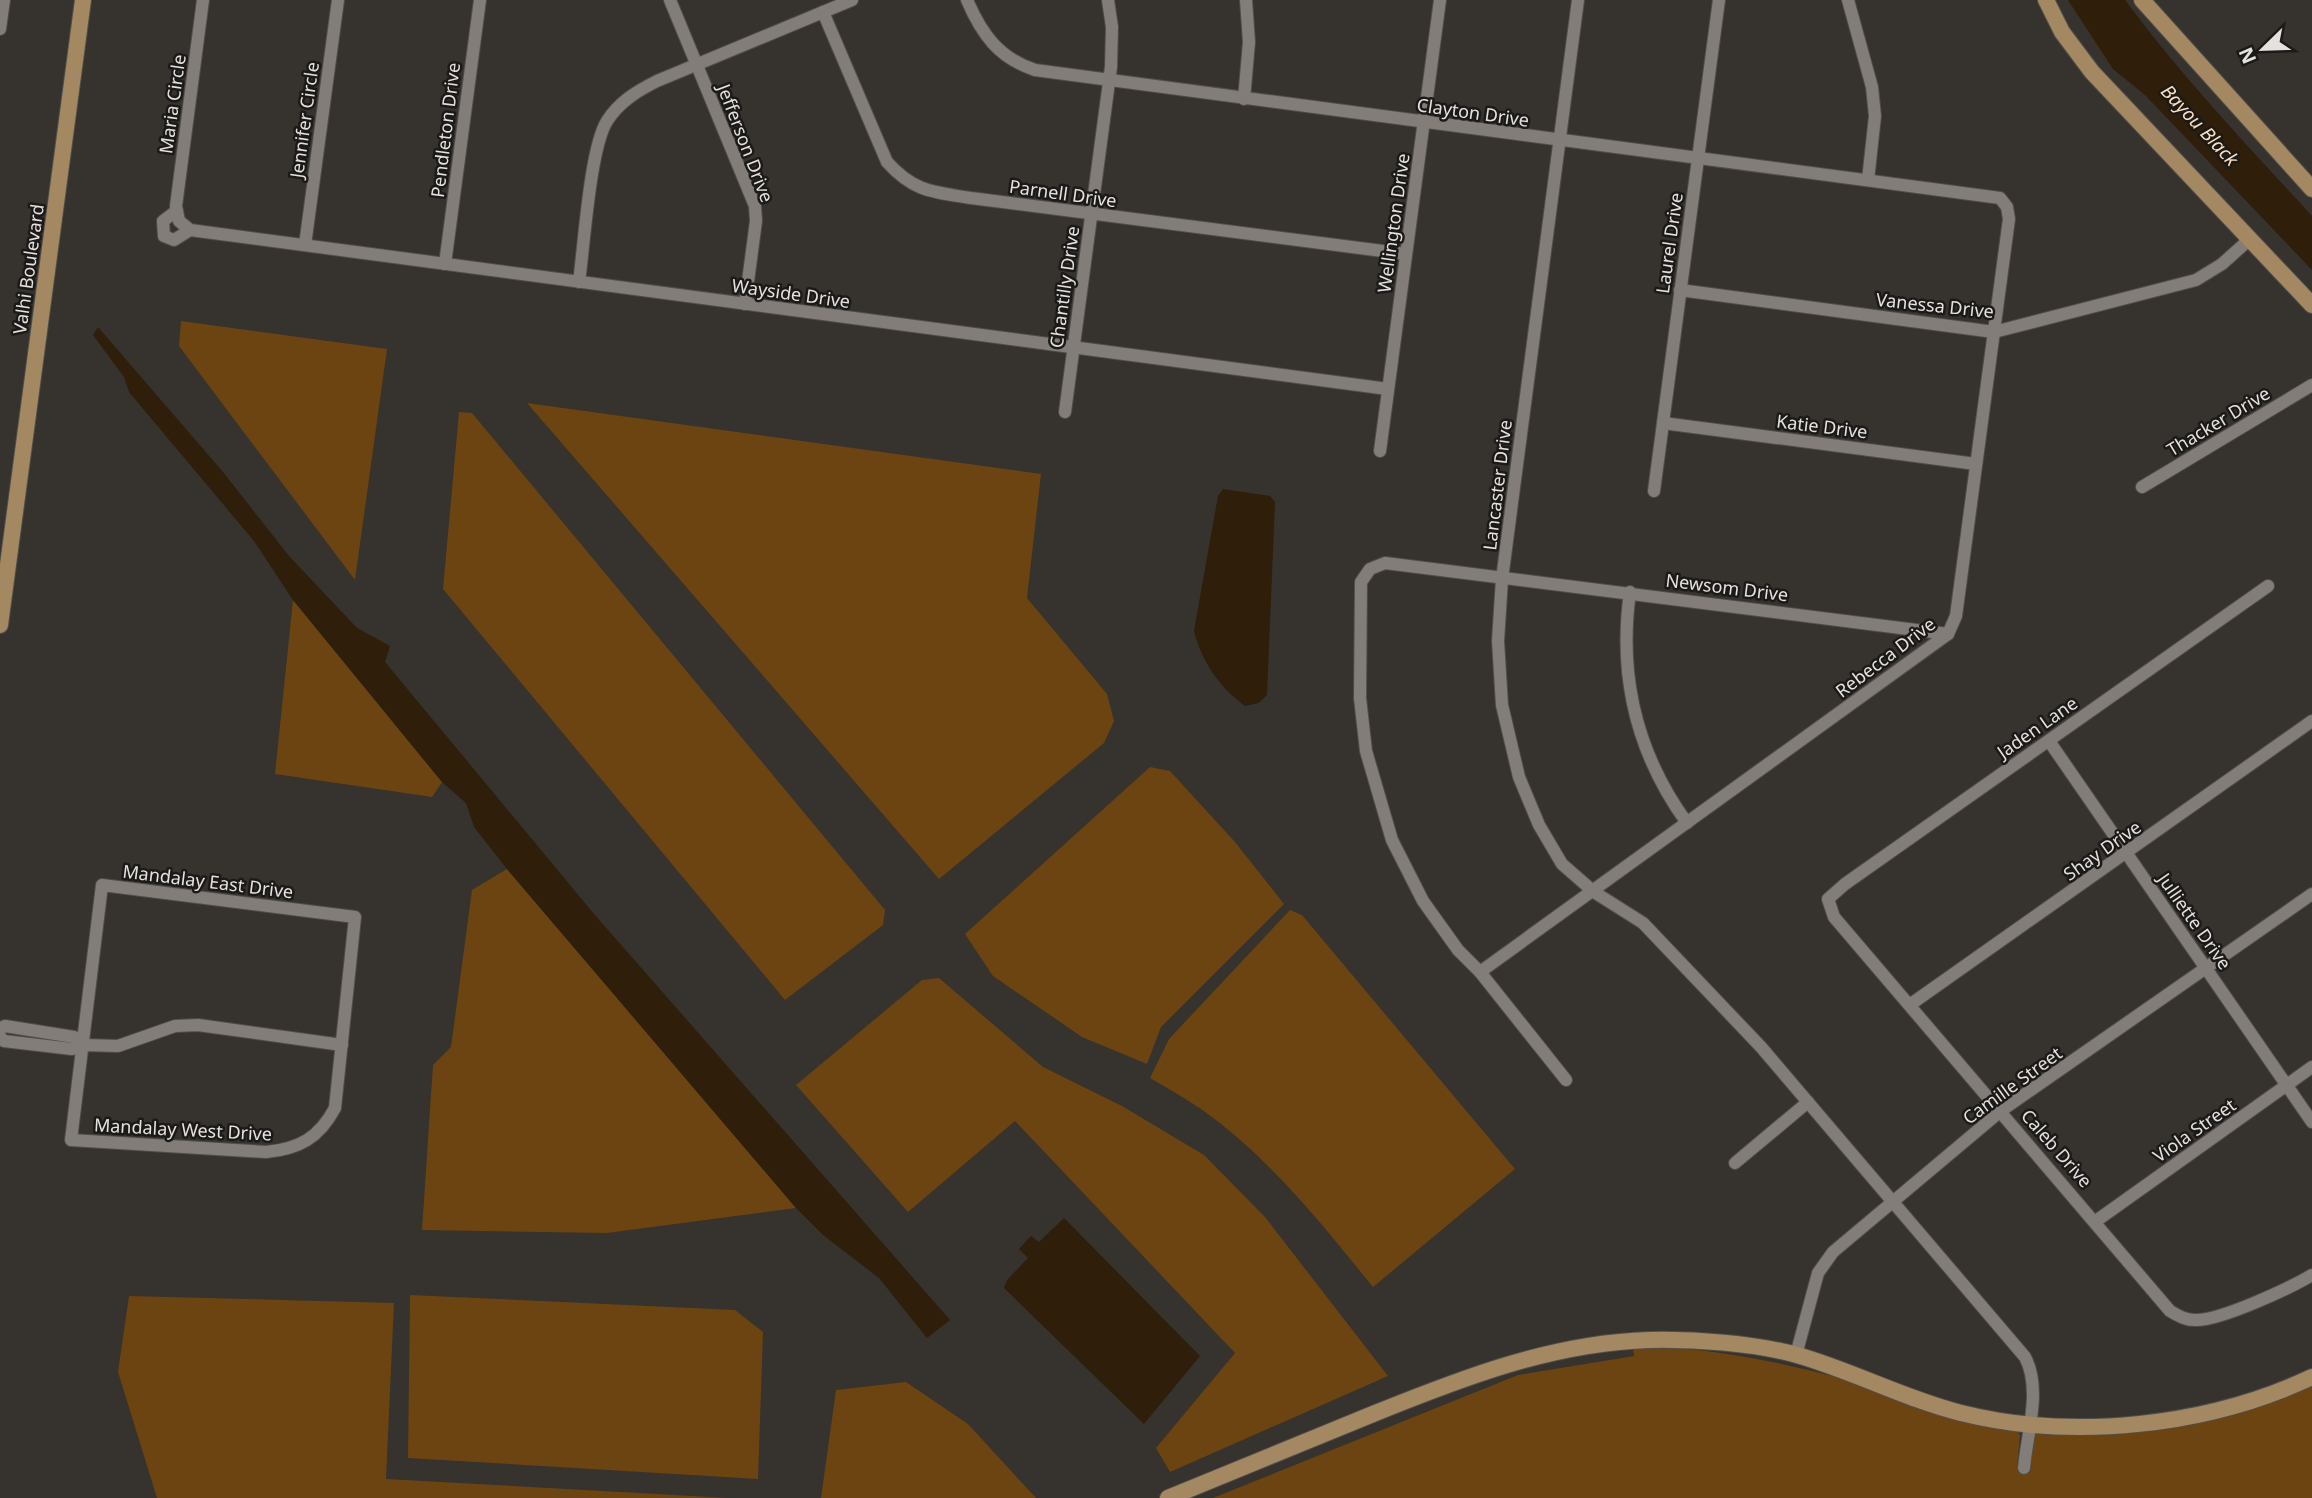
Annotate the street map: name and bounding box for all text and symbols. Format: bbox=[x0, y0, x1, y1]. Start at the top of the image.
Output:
north arrow bbox=[2228, 14, 2298, 84]
text: N bbox=[2232, 43, 2262, 68]
street label: Maria Circle bbox=[153, 53, 191, 155]
street label: Jennifer Circle bbox=[284, 60, 324, 182]
street label: Pendleton Drive bbox=[425, 61, 465, 199]
street label: Jefferson Drive bbox=[712, 79, 780, 206]
water label: Bayou Black bbox=[2155, 79, 2245, 172]
street label: Clayton Drive bbox=[1415, 92, 1531, 132]
street label: Wellington Drive bbox=[1371, 152, 1415, 294]
street label: Parnell Drive bbox=[1008, 174, 1118, 212]
street label: Laurel Drive bbox=[1650, 191, 1688, 295]
street label: Valhi Boulevard bbox=[7, 202, 49, 336]
street label: Chantilly Drive bbox=[1044, 225, 1084, 349]
street label: Wayside Drive bbox=[730, 273, 852, 313]
street label: Vanessa Drive bbox=[1875, 287, 1995, 323]
street label: Thacker Drive bbox=[2162, 381, 2274, 461]
street label: Katie Drive bbox=[1775, 408, 1869, 444]
street label: Lancaster Drive bbox=[1477, 418, 1517, 552]
street label: Newsom Drive bbox=[1664, 568, 1790, 606]
street label: Rebecca Drive bbox=[1830, 612, 1940, 702]
street label: Jaden Lane bbox=[1990, 691, 2082, 765]
street label: Shay Drive bbox=[2058, 815, 2146, 885]
street label: Mandalay East Drive bbox=[121, 859, 295, 903]
street label: Julliette Drive bbox=[2152, 866, 2237, 974]
street label: Camille Street bbox=[1957, 1041, 2067, 1129]
street label: Viola Street bbox=[2148, 1092, 2241, 1167]
street label: Caleb Drive bbox=[2016, 1104, 2098, 1192]
street label: Mandalay West Drive bbox=[93, 1112, 273, 1146]

